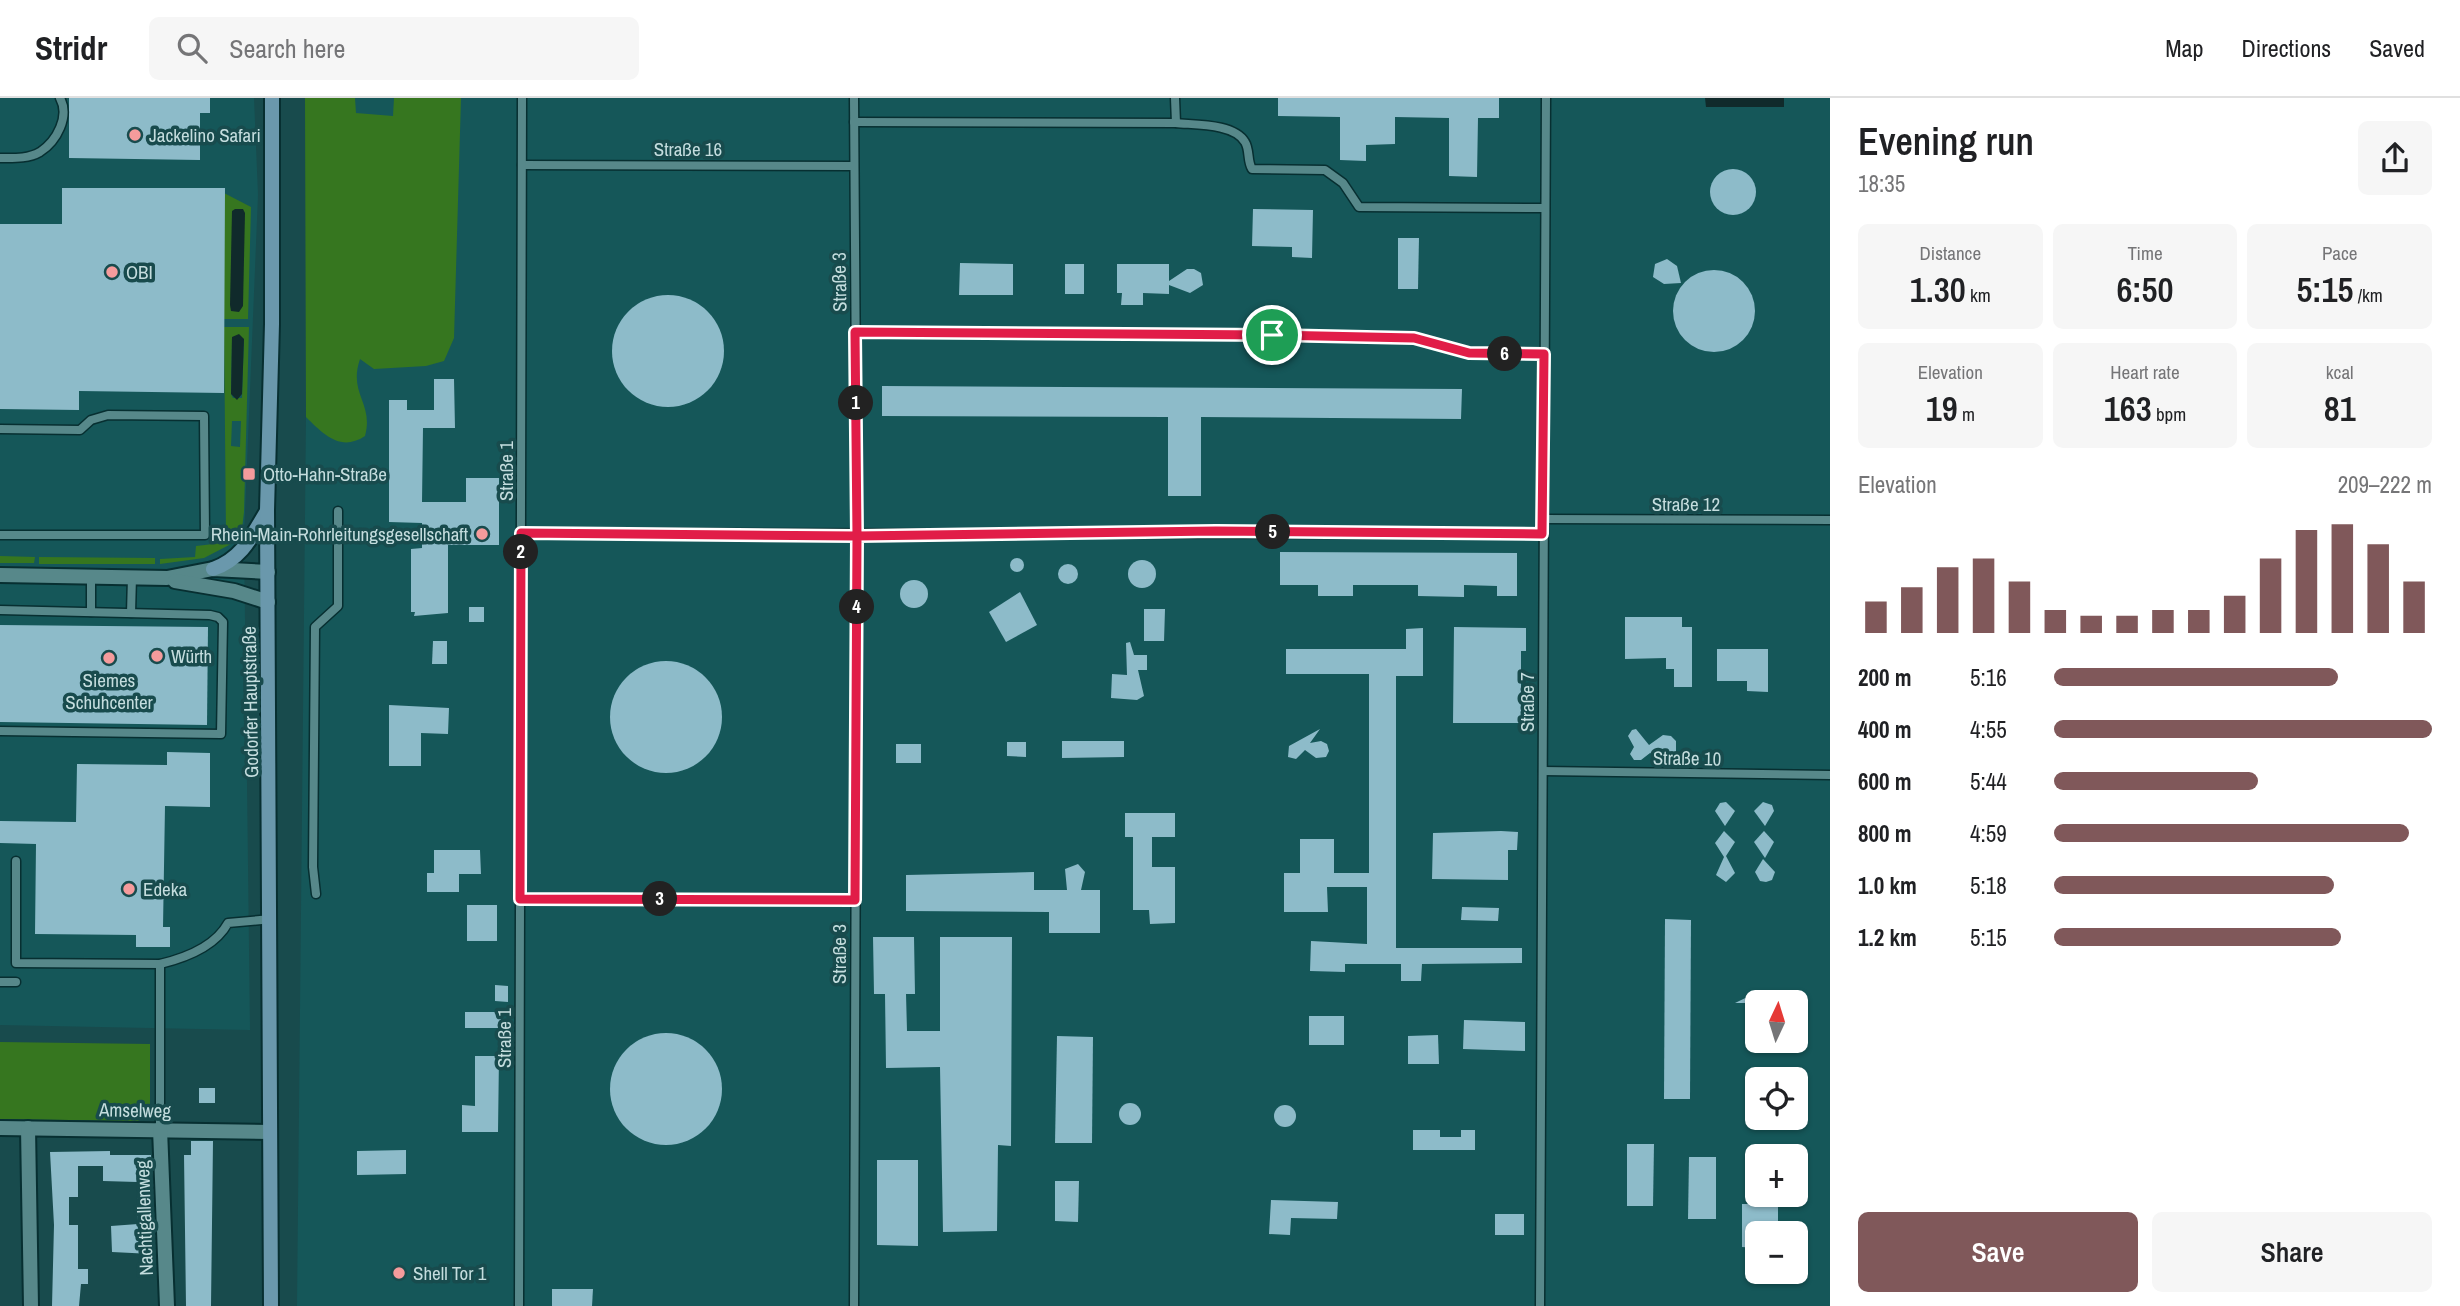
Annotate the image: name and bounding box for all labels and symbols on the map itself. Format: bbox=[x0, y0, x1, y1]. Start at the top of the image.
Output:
place label: Jackelino Safari bbox=[149, 122, 261, 148]
marker: Jackelino Safari bbox=[127, 127, 143, 143]
street label: Straße 16 bbox=[654, 136, 722, 162]
street label: Straße 3 bbox=[825, 252, 853, 312]
place label: OBI bbox=[126, 259, 153, 285]
marker: OBI bbox=[104, 264, 120, 280]
pin bbox=[1242, 305, 1302, 365]
pin: 6 bbox=[1488, 336, 1522, 372]
pin: 1 bbox=[838, 386, 874, 420]
street label: Straße 1 bbox=[493, 441, 519, 501]
place label: Otto-Hahn-Straße bbox=[263, 461, 387, 487]
marker: Otto-Hahn-Straße bbox=[241, 466, 257, 482]
street label: Straße 12 bbox=[1652, 491, 1720, 517]
pin: 5 bbox=[1256, 514, 1290, 550]
place label: Rhein-Main-Rohrleitungsgesellschaft bbox=[211, 521, 469, 547]
marker: Rhein-Main-Rohrleitungsgesellschaft bbox=[474, 526, 490, 542]
pin: 2 bbox=[504, 534, 538, 570]
pin: 4 bbox=[840, 589, 874, 624]
street label: Godorfer Hauptstraße bbox=[236, 626, 264, 778]
place label: Würth bbox=[171, 643, 212, 669]
marker: Würth bbox=[149, 648, 165, 664]
marker: Siemes Schuhcenter bbox=[101, 650, 117, 666]
place label: Siemes Schuhcenter bbox=[65, 667, 154, 715]
street label: Straße 7 bbox=[1514, 672, 1540, 732]
street label: Straße 10 bbox=[1653, 744, 1721, 772]
place label: Edeka bbox=[143, 876, 188, 902]
marker: Edeka bbox=[121, 881, 137, 897]
pin: 3 bbox=[642, 882, 678, 916]
street label: Straße 3 bbox=[826, 924, 852, 984]
north arrow bbox=[1745, 990, 1808, 1054]
street label: Straße 1 bbox=[491, 1008, 517, 1068]
street label: Amselweg bbox=[98, 1096, 171, 1124]
street label: Nachtigallenweg bbox=[129, 1160, 159, 1276]
place label: Shell Tor 1 bbox=[413, 1260, 487, 1286]
marker: Shell Tor 1 bbox=[391, 1265, 407, 1281]

